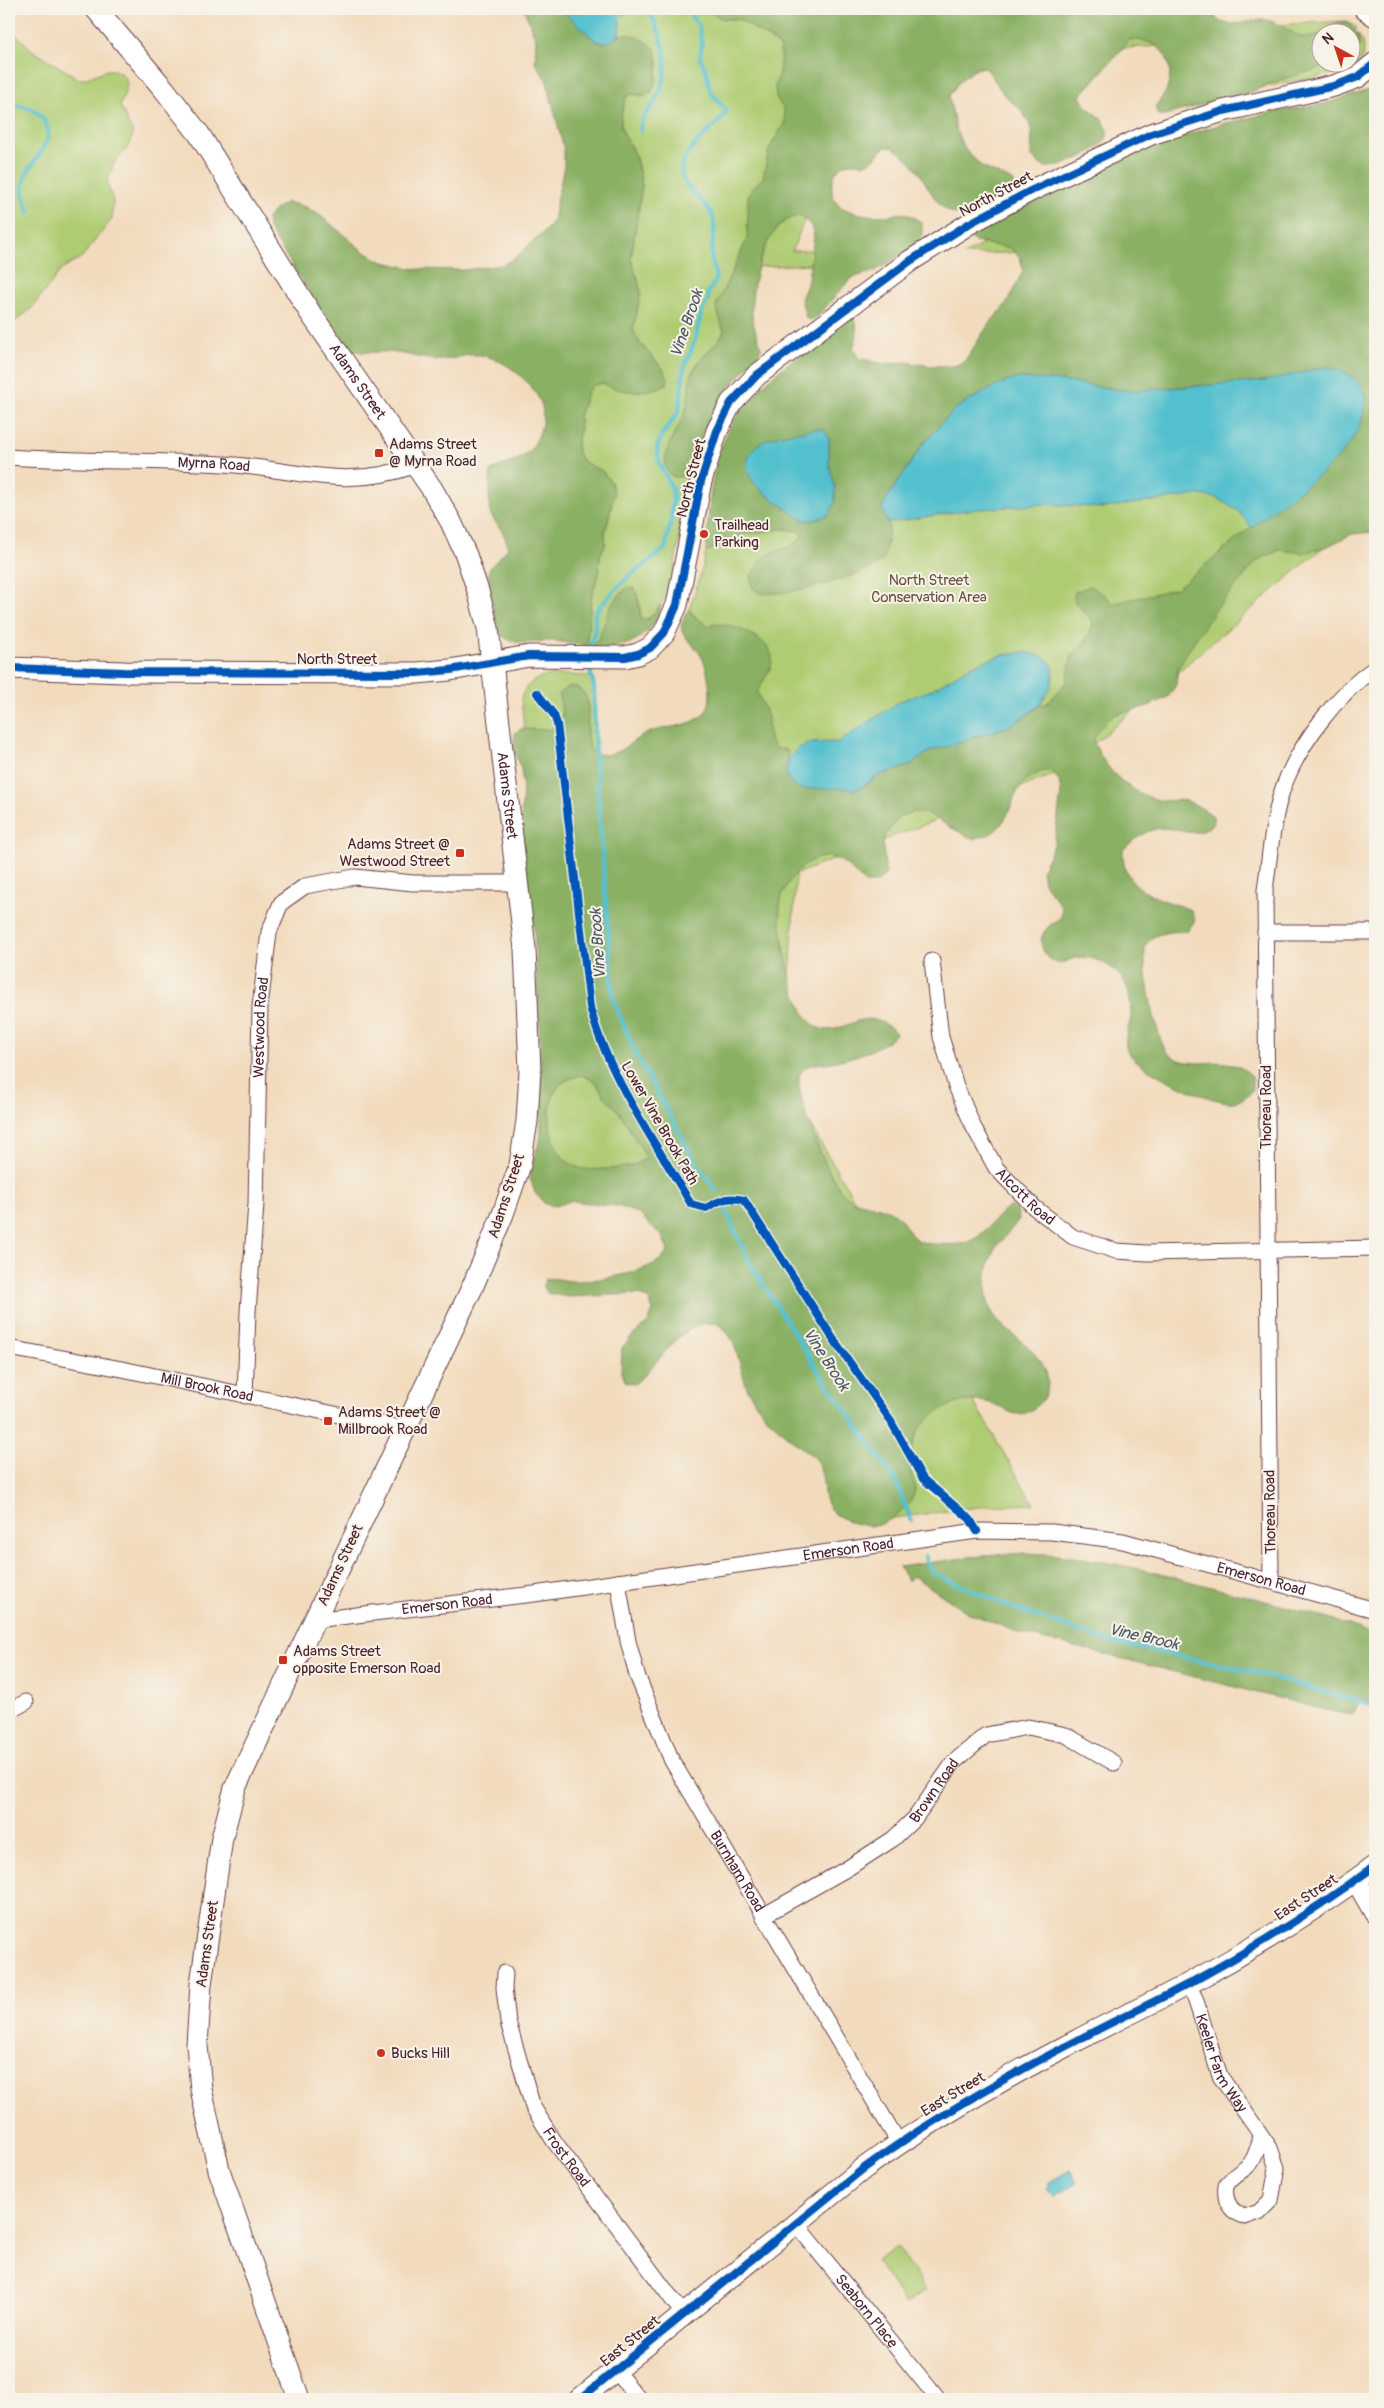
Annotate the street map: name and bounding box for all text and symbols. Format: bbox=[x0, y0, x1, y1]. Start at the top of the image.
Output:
north arrow bbox=[1312, 22, 1362, 72]
text: N bbox=[1319, 29, 1337, 48]
street label: North Street bbox=[956, 167, 1037, 222]
water label: Vine Brook bbox=[666, 285, 708, 360]
street label: Adams Street bbox=[324, 340, 391, 424]
place label: Adams Street @ Myrna Road bbox=[389, 435, 478, 471]
street label: North Street bbox=[673, 436, 711, 520]
marker: Adams Street @ Myrna Road bbox=[373, 447, 385, 459]
street label: Myrna Road bbox=[177, 453, 251, 476]
place label: Trailhead Parking bbox=[714, 516, 769, 552]
marker: Trailhead Parking bbox=[698, 528, 710, 540]
park label: North Street Conservation Area bbox=[871, 571, 987, 607]
street label: North Street bbox=[297, 650, 378, 669]
street label: Adams Street bbox=[492, 751, 521, 841]
place label: Adams Street @ Westwood Street bbox=[340, 835, 451, 871]
marker: Adams Street @ Westwood Street bbox=[454, 847, 466, 859]
water label: Vine Brook bbox=[585, 907, 610, 980]
street label: Westwood Road bbox=[250, 976, 274, 1078]
street label: Lower Vine Brook Path bbox=[616, 1058, 703, 1188]
street label: Thoreau Road bbox=[1257, 1065, 1276, 1149]
street label: Adams Street bbox=[484, 1151, 529, 1241]
street label: Alcott Road bbox=[991, 1164, 1059, 1230]
water label: Vine Brook bbox=[798, 1324, 855, 1396]
street label: Mill Brook Road bbox=[159, 1368, 255, 1407]
place label: Adams Street @ Millbrook Road bbox=[338, 1403, 441, 1439]
marker: Adams Street @ Millbrook Road bbox=[322, 1415, 334, 1427]
street label: Thoreau Road bbox=[1260, 1470, 1281, 1554]
street label: Adams Street bbox=[313, 1521, 368, 1609]
street label: Emerson Road bbox=[802, 1534, 895, 1566]
street label: Emerson Road bbox=[1215, 1558, 1308, 1601]
street label: Emerson Road bbox=[401, 1590, 494, 1620]
water label: Vine Brook bbox=[1107, 1619, 1182, 1655]
place label: Adams Street opposite Emerson Road bbox=[293, 1642, 441, 1678]
marker: Adams Street opposite Emerson Road bbox=[277, 1654, 289, 1666]
street label: Brown Road bbox=[905, 1755, 964, 1827]
street label: Burnham Road bbox=[705, 1827, 769, 1916]
street label: East Street bbox=[1271, 1869, 1342, 1925]
street label: Adams Street bbox=[192, 1898, 223, 1989]
street label: Keeler Farm Way bbox=[1191, 2011, 1252, 2117]
place label: Bucks Hill bbox=[391, 2044, 450, 2063]
marker: Bucks Hill bbox=[375, 2047, 387, 2059]
street label: East Street bbox=[918, 2067, 990, 2121]
street label: Frost Road bbox=[538, 2124, 594, 2191]
street label: Seaborn Place bbox=[831, 2271, 902, 2353]
street label: East Street bbox=[597, 2311, 665, 2371]

